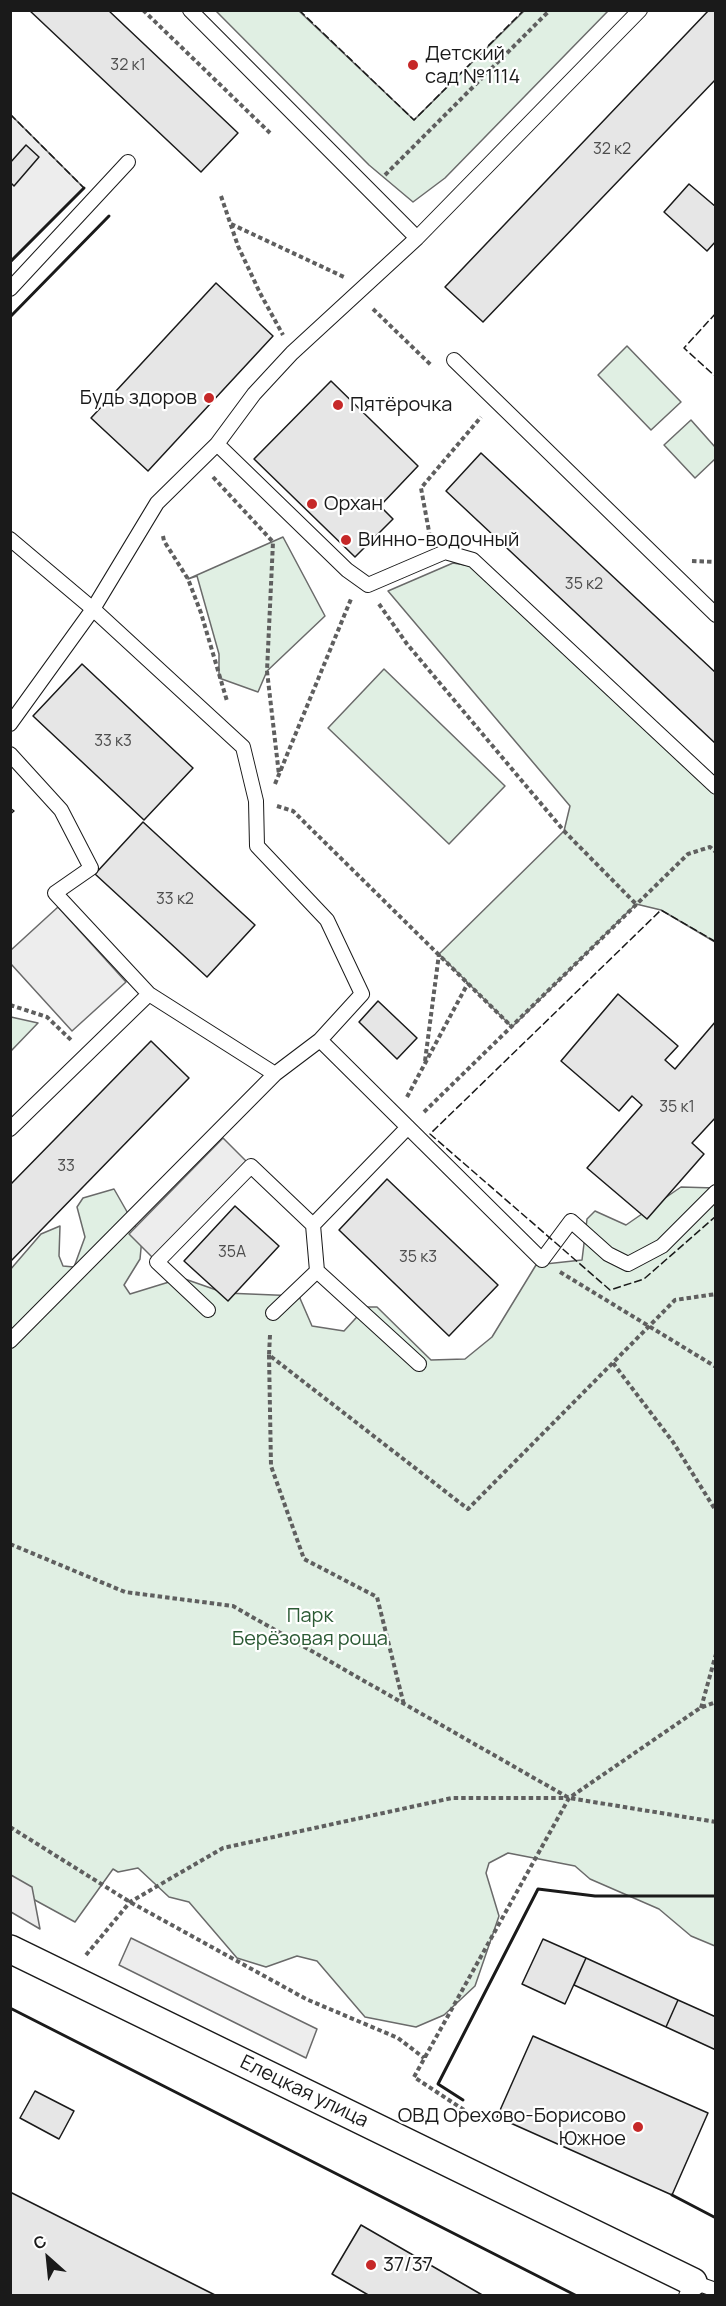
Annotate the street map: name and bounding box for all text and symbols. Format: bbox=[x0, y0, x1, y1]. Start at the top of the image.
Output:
place label: Детский сад №1114 bbox=[425, 42, 520, 89]
house number: 32 к1 bbox=[110, 56, 146, 76]
marker: Детский сад №1114 bbox=[406, 58, 420, 72]
house number: 32 к2 bbox=[593, 140, 631, 160]
place label: Будь здоров bbox=[80, 386, 197, 410]
marker: Будь здоров bbox=[202, 391, 216, 405]
place label: Пятёрочка bbox=[350, 393, 452, 417]
marker: Пятёрочка bbox=[331, 398, 345, 412]
place label: Орхан bbox=[324, 492, 383, 516]
marker: Орхан bbox=[305, 497, 319, 511]
place label: Винно-водочный bbox=[358, 528, 519, 552]
marker: Винно-водочный bbox=[339, 533, 353, 547]
house number: 35 к2 bbox=[565, 575, 603, 595]
house number: 33 к3 bbox=[94, 732, 132, 752]
house number: 33 к2 bbox=[156, 890, 194, 910]
house number: 35 к1 bbox=[659, 1098, 695, 1118]
house number: 33 bbox=[57, 1157, 75, 1177]
house number: 35А bbox=[218, 1243, 246, 1263]
house number: 35 к3 bbox=[399, 1248, 437, 1268]
park label: Парк Берёзовая роща bbox=[232, 1604, 388, 1651]
street label: Елецкая улица bbox=[236, 2051, 372, 2133]
place label: ОВД Орехово-Борисово Южное bbox=[398, 2104, 626, 2151]
marker: ОВД Орехово-Борисово Южное bbox=[631, 2120, 645, 2134]
north arrow bbox=[18, 2228, 78, 2288]
text: С bbox=[30, 2229, 50, 2254]
place label: 37/37 bbox=[383, 2253, 433, 2277]
marker: 37/37 bbox=[364, 2258, 378, 2272]

